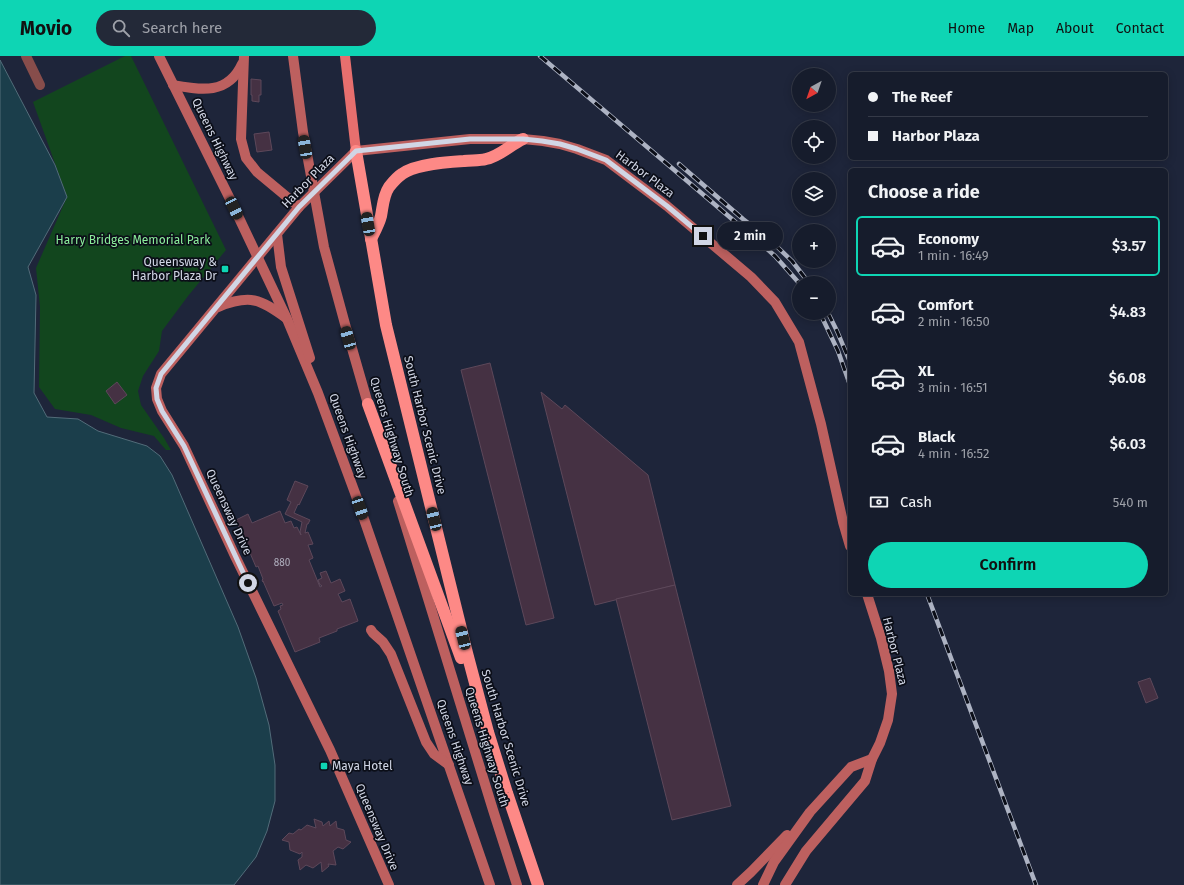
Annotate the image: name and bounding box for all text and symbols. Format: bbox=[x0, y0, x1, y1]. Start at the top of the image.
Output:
search box bbox=[96, 10, 376, 46]
text: Movio bbox=[20, 17, 72, 40]
icon: search bbox=[110, 17, 132, 39]
text: Search here bbox=[142, 19, 222, 37]
text: Home bbox=[948, 20, 985, 37]
text: Map bbox=[1007, 20, 1034, 37]
text: About bbox=[1056, 20, 1094, 37]
text: Contact bbox=[1116, 20, 1164, 37]
north arrow bbox=[792, 68, 836, 112]
map controls bbox=[792, 68, 836, 320]
text: The Reef bbox=[892, 88, 952, 106]
street label: Queens Highway bbox=[189, 96, 241, 182]
button: locate bbox=[792, 120, 836, 164]
text: Harbor Plaza bbox=[892, 127, 980, 145]
car bbox=[297, 134, 313, 160]
street label: Harbor Plaza bbox=[613, 147, 677, 201]
street label: Harbor Plaza bbox=[279, 151, 337, 211]
button: layers bbox=[792, 172, 836, 216]
text: Choose a ride bbox=[868, 181, 980, 203]
car bbox=[223, 195, 245, 221]
car bbox=[360, 211, 376, 237]
callout: 2 min bbox=[717, 222, 783, 250]
button: + bbox=[792, 224, 836, 268]
route end bbox=[694, 227, 712, 245]
text: 2 min bbox=[734, 228, 766, 243]
icon: car bbox=[870, 228, 906, 264]
text: Economy bbox=[918, 230, 979, 248]
park label: Harry Bridges Memorial Park bbox=[56, 233, 211, 247]
text: $3.57 bbox=[1112, 237, 1146, 255]
text: 1 min · 16:49 bbox=[918, 248, 989, 263]
place label: Queensway & Harbor Plaza Dr bbox=[132, 255, 217, 283]
marker: Queensway & Harbor Plaza Dr bbox=[220, 264, 230, 274]
button: − bbox=[792, 276, 836, 320]
icon: car bbox=[870, 294, 906, 330]
text: Comfort bbox=[918, 296, 974, 314]
text: $4.83 bbox=[1110, 303, 1146, 321]
text: 2 min · 16:50 bbox=[918, 314, 990, 329]
car bbox=[339, 325, 357, 351]
street label: South Harbor Scenic Drive bbox=[401, 354, 449, 496]
icon: car bbox=[870, 360, 906, 396]
text: XL bbox=[918, 362, 934, 380]
text: $6.08 bbox=[1109, 369, 1146, 387]
street label: Queens Highway South bbox=[367, 375, 417, 499]
text: 3 min · 16:51 bbox=[918, 380, 988, 395]
street label: Queens Highway bbox=[326, 391, 370, 481]
icon: car bbox=[870, 426, 906, 462]
text: Black bbox=[918, 428, 955, 446]
text: $6.03 bbox=[1110, 435, 1146, 453]
text: 4 min · 16:52 bbox=[918, 446, 989, 461]
street label: Queensway Drive bbox=[203, 467, 255, 557]
icon: cash bbox=[868, 491, 890, 513]
text: Cash bbox=[900, 493, 932, 511]
car bbox=[350, 495, 370, 521]
text: 540 m bbox=[1113, 495, 1148, 510]
car bbox=[425, 506, 443, 532]
button: Confirm bbox=[868, 542, 1148, 588]
house number: 880 bbox=[274, 557, 291, 569]
route start bbox=[239, 574, 257, 592]
street label: Harbor Plaza bbox=[880, 615, 910, 687]
car bbox=[454, 625, 472, 651]
street label: South Harbor Scenic Drive bbox=[478, 668, 534, 808]
street label: Queens Highway South bbox=[462, 685, 512, 809]
street label: Queens Highway bbox=[434, 697, 476, 787]
place label: Maya Hotel bbox=[332, 759, 393, 773]
marker: Maya Hotel bbox=[319, 761, 329, 771]
street label: Queensway Drive bbox=[352, 781, 402, 873]

